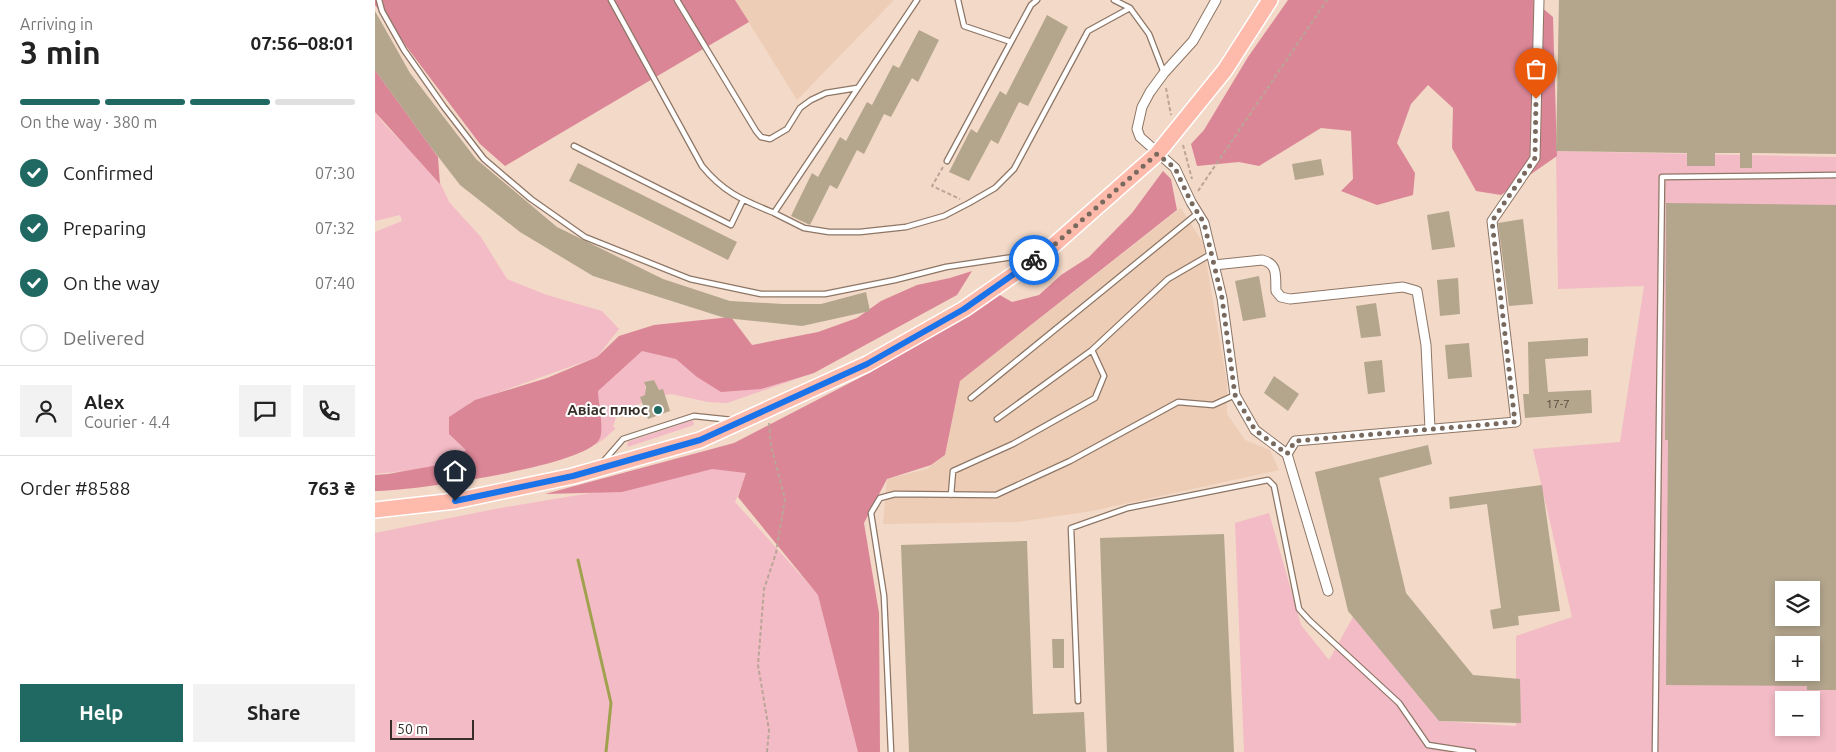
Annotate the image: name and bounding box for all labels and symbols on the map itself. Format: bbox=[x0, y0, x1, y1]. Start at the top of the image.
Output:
pin bbox=[1515, 48, 1557, 99]
courier bbox=[1009, 235, 1059, 285]
house number: 17-7 bbox=[1546, 397, 1570, 410]
place label: Авіас плюс bbox=[567, 401, 648, 418]
marker: Авіас плюс bbox=[652, 404, 664, 416]
pin bbox=[434, 450, 476, 501]
scale bar bbox=[390, 717, 474, 740]

